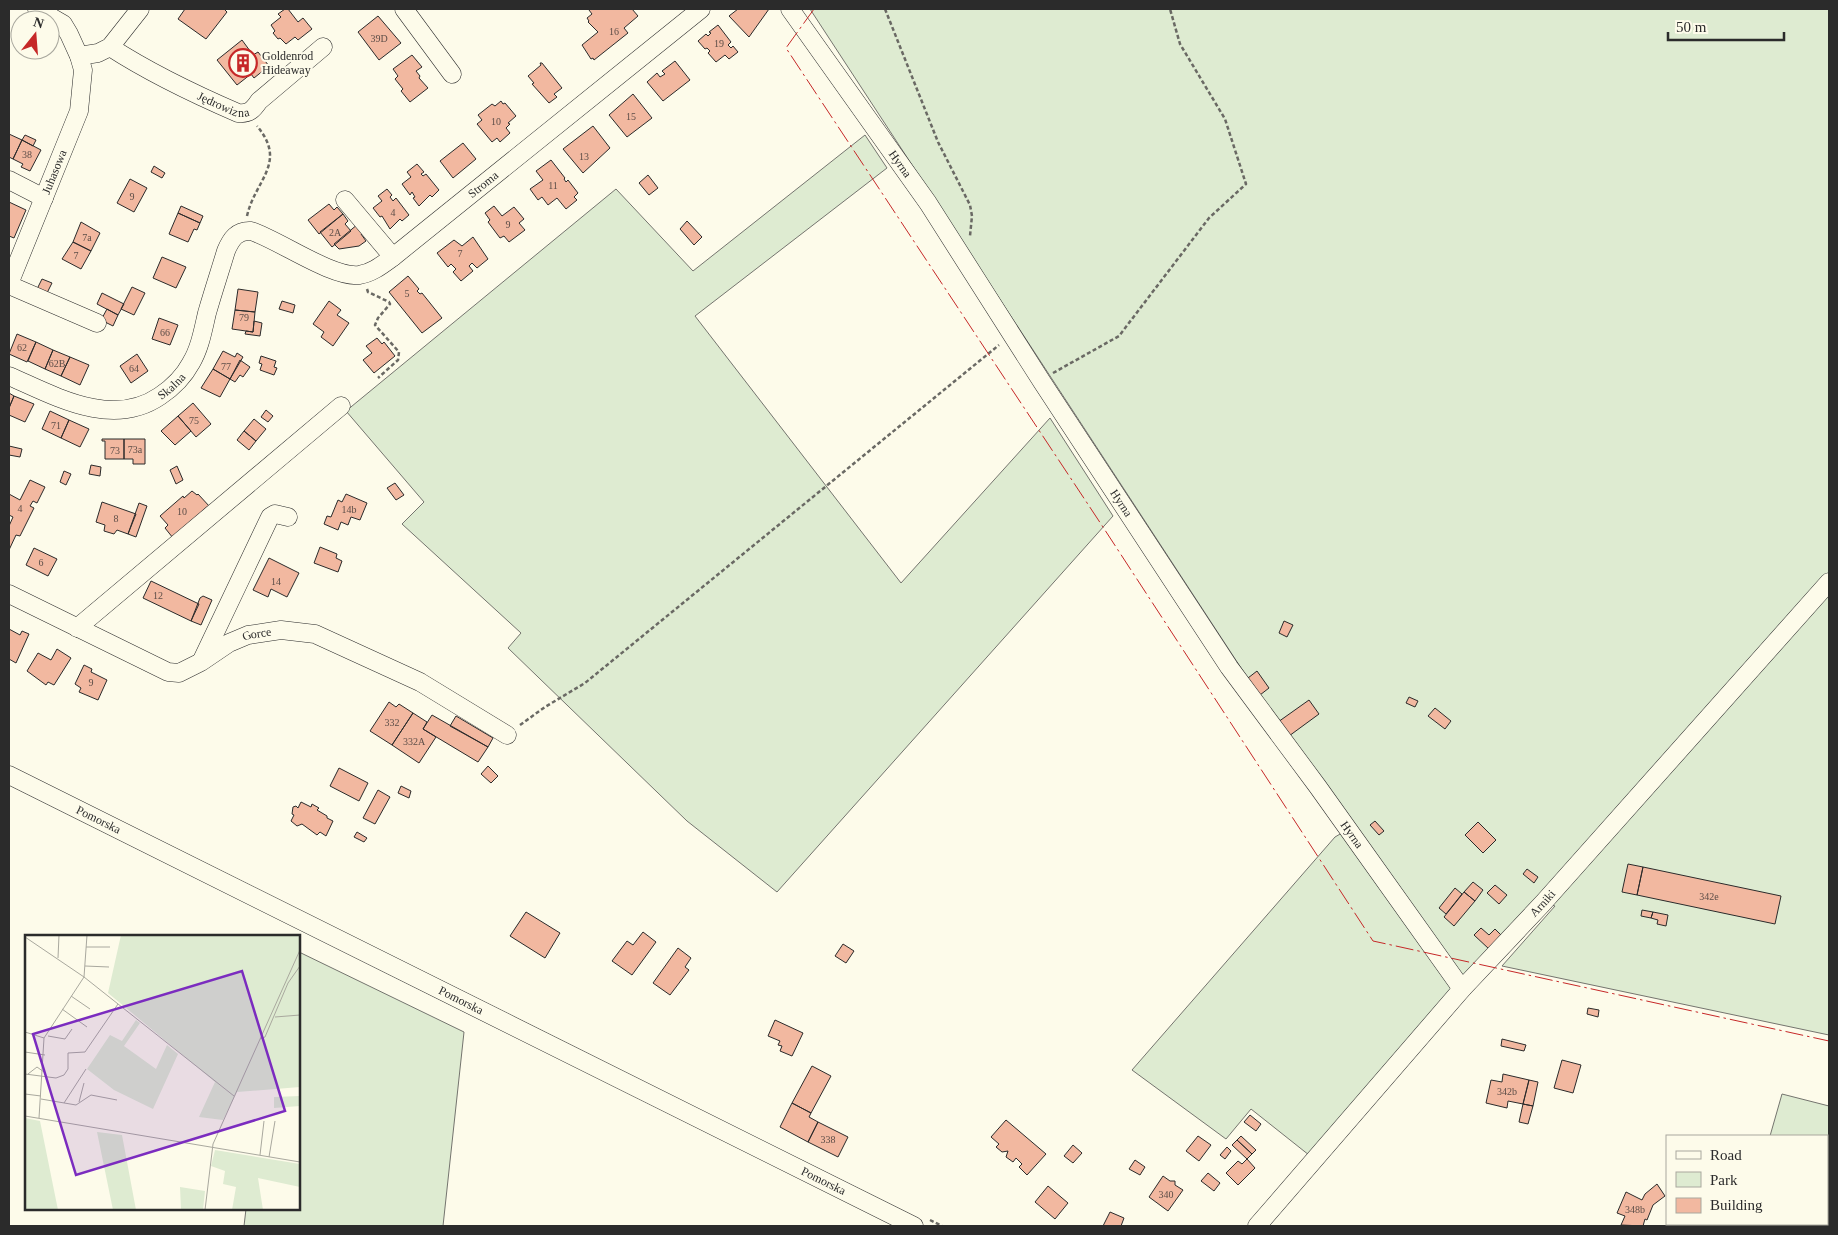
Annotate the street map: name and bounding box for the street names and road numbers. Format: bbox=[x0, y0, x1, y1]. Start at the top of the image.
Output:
street label: Jędrowizna bbox=[195, 89, 252, 120]
street label: Juhasowa bbox=[39, 147, 70, 196]
street label: Hyrna bbox=[886, 148, 915, 181]
street label: Stroma bbox=[465, 168, 502, 201]
street label: Skalna bbox=[155, 370, 189, 403]
street label: Hyrna bbox=[1107, 487, 1136, 520]
street label: Gorce bbox=[240, 625, 272, 644]
street label: Pomorska bbox=[74, 803, 124, 837]
street label: Hyrna bbox=[1338, 818, 1367, 851]
street label: Arniki bbox=[1527, 887, 1559, 920]
street label: Pomorska bbox=[436, 983, 486, 1018]
street label: Pomorska bbox=[799, 1164, 849, 1198]

